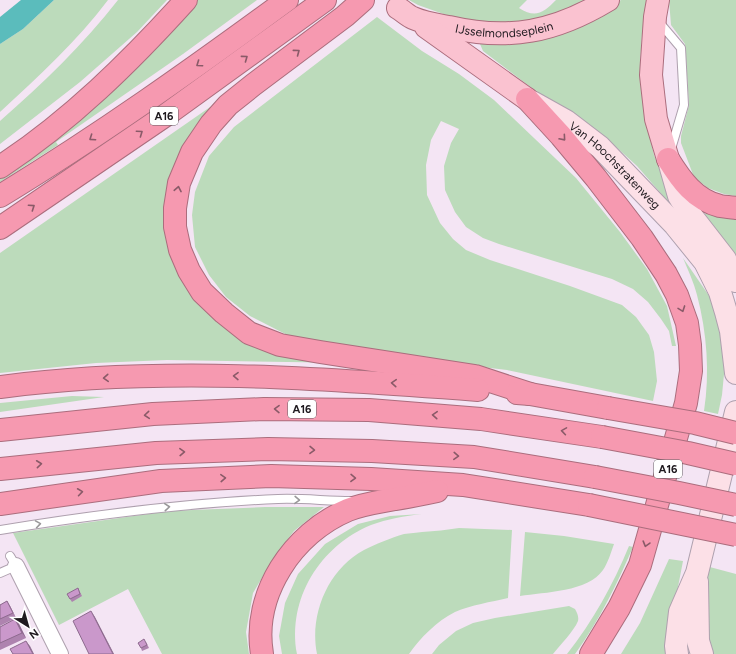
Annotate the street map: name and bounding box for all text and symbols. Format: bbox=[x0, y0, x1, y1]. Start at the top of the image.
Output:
street label: IJsselmondseplein bbox=[454, 19, 555, 40]
one-way arrow bbox=[293, 49, 300, 56]
one-way arrow bbox=[241, 55, 248, 62]
one-way arrow bbox=[196, 59, 203, 66]
road number: A16 bbox=[150, 107, 178, 125]
street label: Van Hoochstratenweg bbox=[566, 119, 663, 212]
one-way arrow bbox=[135, 131, 142, 138]
one-way arrow bbox=[89, 133, 96, 140]
one-way arrow bbox=[558, 133, 565, 141]
one-way arrow bbox=[174, 185, 182, 192]
one-way arrow bbox=[28, 205, 35, 212]
one-way arrow bbox=[678, 306, 686, 313]
one-way arrow bbox=[233, 372, 239, 380]
one-way arrow bbox=[103, 374, 109, 383]
one-way arrow bbox=[391, 379, 397, 388]
road number: A16 bbox=[288, 400, 316, 418]
one-way arrow bbox=[274, 405, 280, 413]
one-way arrow bbox=[144, 410, 150, 419]
one-way arrow bbox=[432, 411, 438, 420]
one-way arrow bbox=[561, 427, 567, 436]
one-way arrow bbox=[309, 446, 315, 454]
one-way arrow bbox=[179, 447, 185, 456]
one-way arrow bbox=[453, 452, 459, 461]
one-way arrow bbox=[36, 460, 42, 469]
road number: A16 bbox=[654, 460, 682, 478]
one-way arrow bbox=[220, 474, 226, 483]
one-way arrow bbox=[350, 474, 356, 482]
one-way arrow bbox=[77, 488, 83, 497]
one-way arrow bbox=[294, 496, 300, 504]
one-way arrow bbox=[164, 503, 170, 512]
one-way arrow bbox=[35, 520, 42, 528]
one-way arrow bbox=[642, 541, 651, 548]
north arrow bbox=[8, 606, 48, 646]
text: N bbox=[26, 626, 41, 641]

